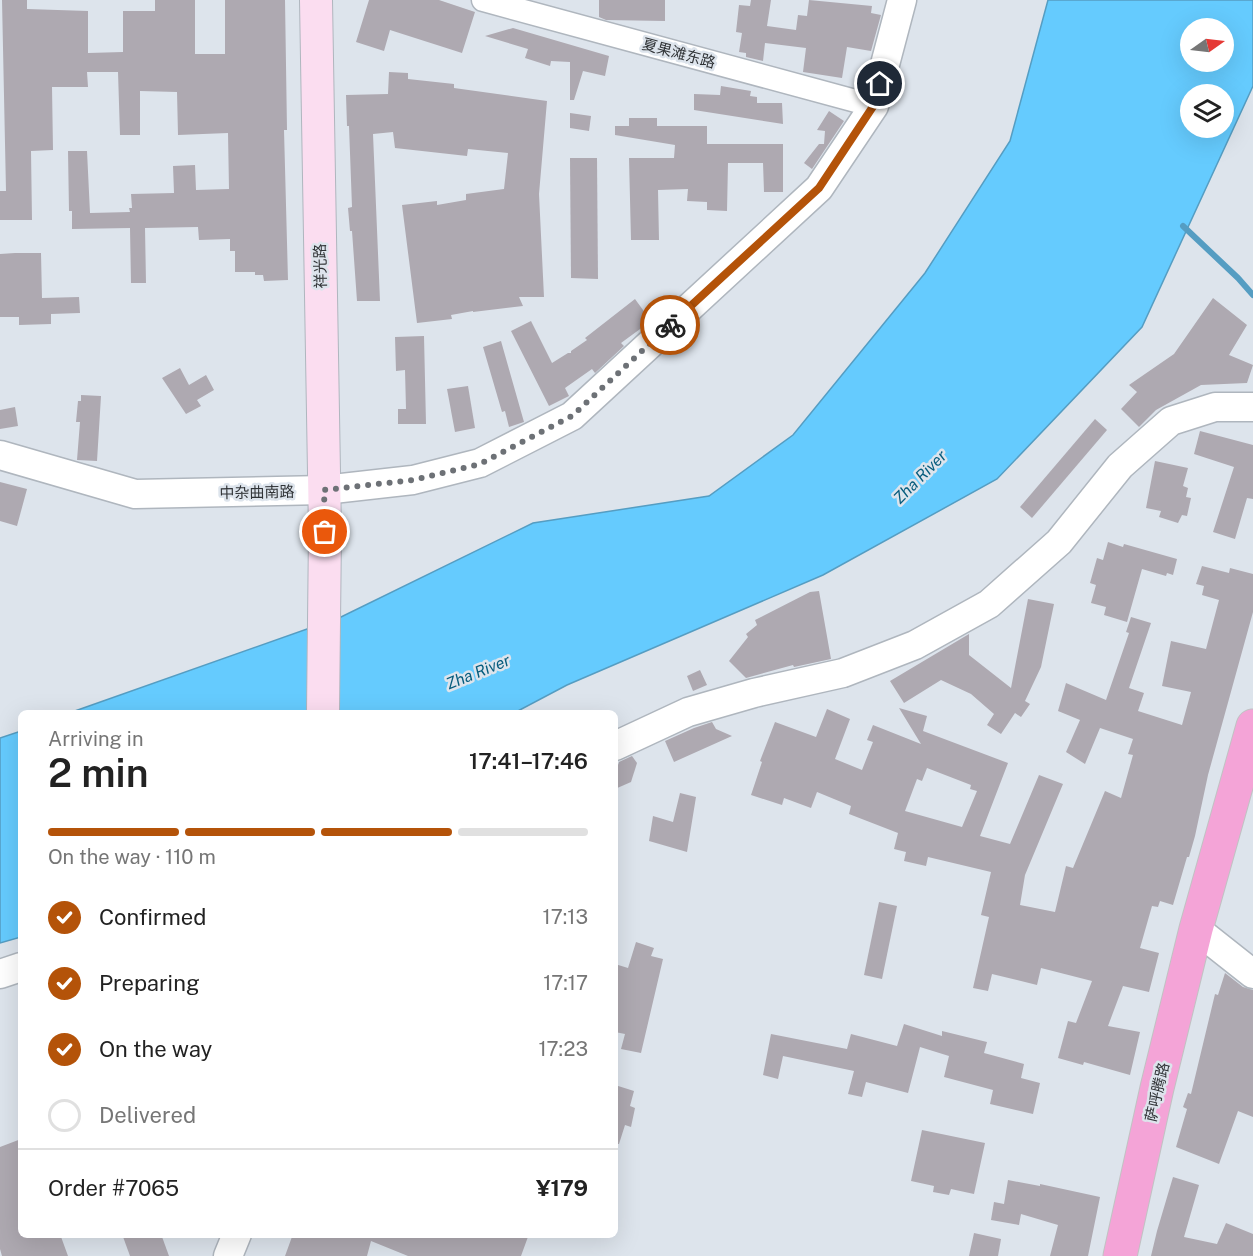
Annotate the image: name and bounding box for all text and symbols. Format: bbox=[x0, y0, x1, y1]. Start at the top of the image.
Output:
north arrow bbox=[1180, 18, 1234, 72]
map controls bbox=[1180, 18, 1234, 138]
street label: 夏果滩东路 bbox=[641, 35, 717, 71]
pin bbox=[854, 58, 905, 109]
icon: home bbox=[863, 67, 896, 100]
button: layers bbox=[1180, 84, 1234, 138]
street label: 祥光路 bbox=[311, 243, 329, 289]
courier bbox=[640, 295, 700, 355]
icon: bike bbox=[654, 309, 687, 342]
water label: Zha River bbox=[889, 446, 951, 508]
street label: 中杂曲南路 bbox=[219, 483, 295, 501]
pin bbox=[299, 506, 350, 557]
icon: bag bbox=[308, 515, 341, 548]
water label: Zha River bbox=[443, 650, 514, 693]
text: Arriving in bbox=[48, 727, 143, 751]
text: 17:41–17:46 bbox=[469, 748, 588, 774]
text: 2 min bbox=[48, 750, 149, 796]
text: On the way · 110 m bbox=[48, 845, 216, 869]
icon: check bbox=[48, 901, 81, 934]
text: Confirmed bbox=[99, 904, 206, 930]
text: 17:13 bbox=[543, 905, 588, 929]
icon: check bbox=[48, 967, 81, 1000]
text: Preparing bbox=[99, 970, 200, 996]
text: 17:17 bbox=[543, 971, 588, 995]
icon: check bbox=[48, 1033, 81, 1066]
text: On the way bbox=[99, 1036, 212, 1062]
text: 17:23 bbox=[538, 1037, 588, 1061]
street label: 萨呼腾路 bbox=[1142, 1061, 1172, 1123]
text: Delivered bbox=[99, 1102, 196, 1128]
text: Order #7065 bbox=[48, 1175, 179, 1201]
text: ¥179 bbox=[536, 1175, 588, 1201]

